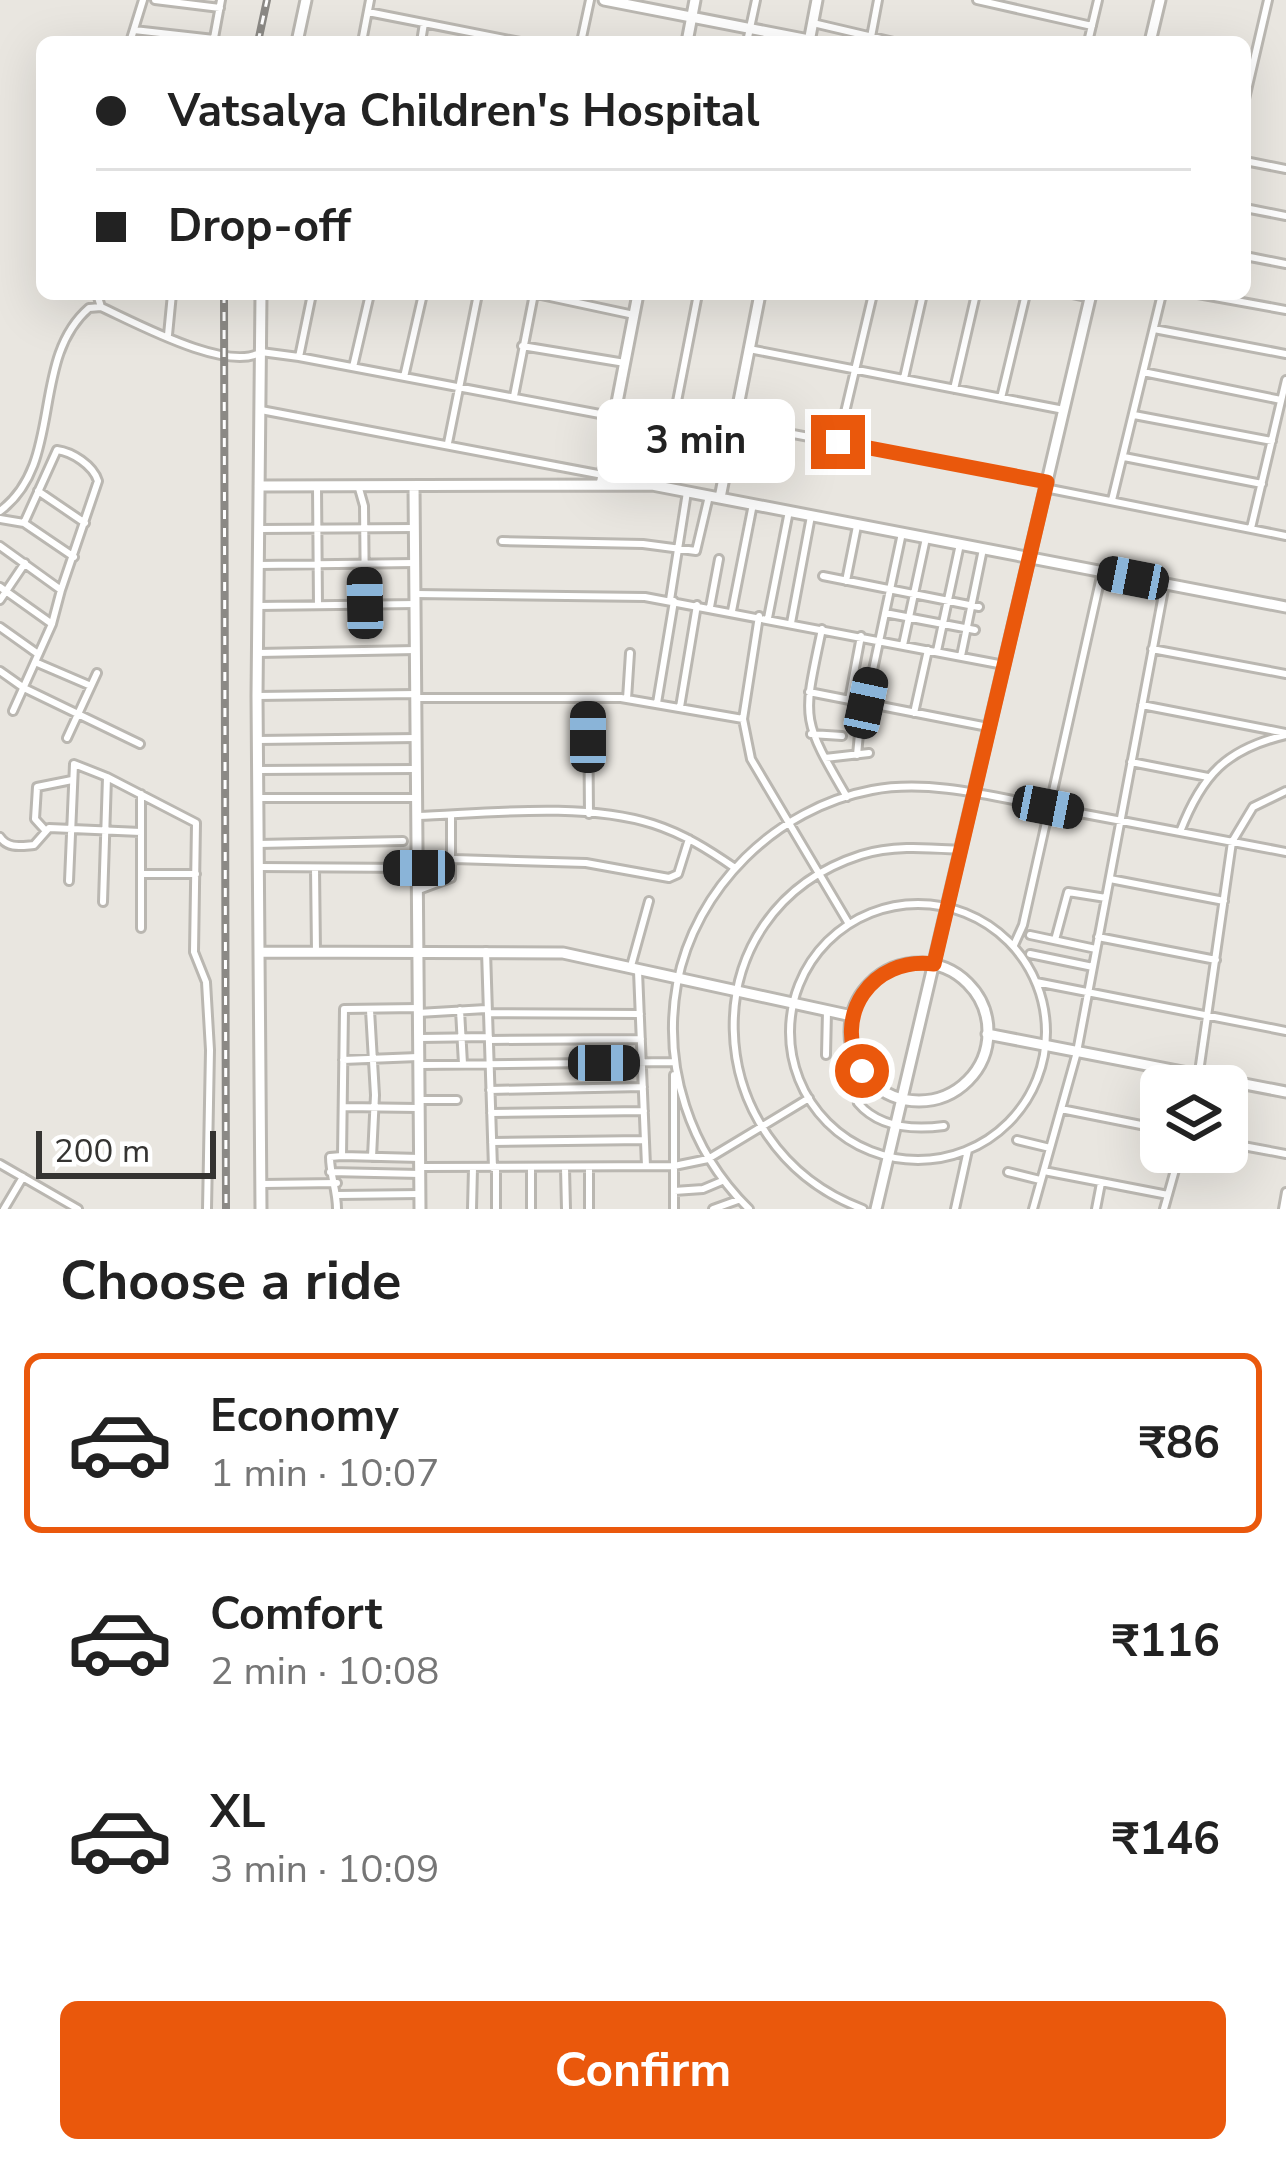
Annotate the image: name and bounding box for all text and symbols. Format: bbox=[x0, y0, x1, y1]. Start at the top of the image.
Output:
text: Vatsalya Children's Hospital bbox=[168, 81, 759, 142]
text: Drop-off bbox=[168, 196, 351, 257]
callout: 3 min bbox=[598, 400, 796, 484]
text: 3 min bbox=[646, 414, 746, 467]
route end bbox=[811, 415, 865, 469]
car bbox=[1094, 553, 1172, 603]
car bbox=[346, 567, 384, 639]
car bbox=[841, 664, 891, 742]
car bbox=[570, 701, 606, 773]
car bbox=[1009, 782, 1087, 832]
car bbox=[383, 850, 455, 886]
route start bbox=[835, 1044, 889, 1098]
car bbox=[568, 1045, 640, 1081]
map controls bbox=[1140, 1065, 1248, 1173]
button: layers bbox=[1140, 1065, 1248, 1173]
scale bar bbox=[36, 1125, 216, 1178]
text: 200 m bbox=[54, 1129, 150, 1174]
text: Choose a ride bbox=[60, 1244, 401, 1318]
text: Economy bbox=[210, 1386, 399, 1447]
icon: car bbox=[66, 1389, 174, 1497]
text: ₹86 bbox=[1139, 1413, 1220, 1474]
text: 1 min · 10:07 bbox=[210, 1447, 439, 1500]
text: Comfort bbox=[210, 1584, 382, 1645]
icon: car bbox=[66, 1587, 174, 1695]
text: ₹116 bbox=[1112, 1611, 1220, 1672]
text: 2 min · 10:08 bbox=[210, 1645, 439, 1698]
text: XL bbox=[210, 1782, 266, 1843]
icon: car bbox=[66, 1785, 174, 1893]
text: ₹146 bbox=[1112, 1809, 1220, 1870]
text: 3 min · 10:09 bbox=[210, 1843, 439, 1896]
button: Confirm bbox=[60, 2001, 1226, 2139]

